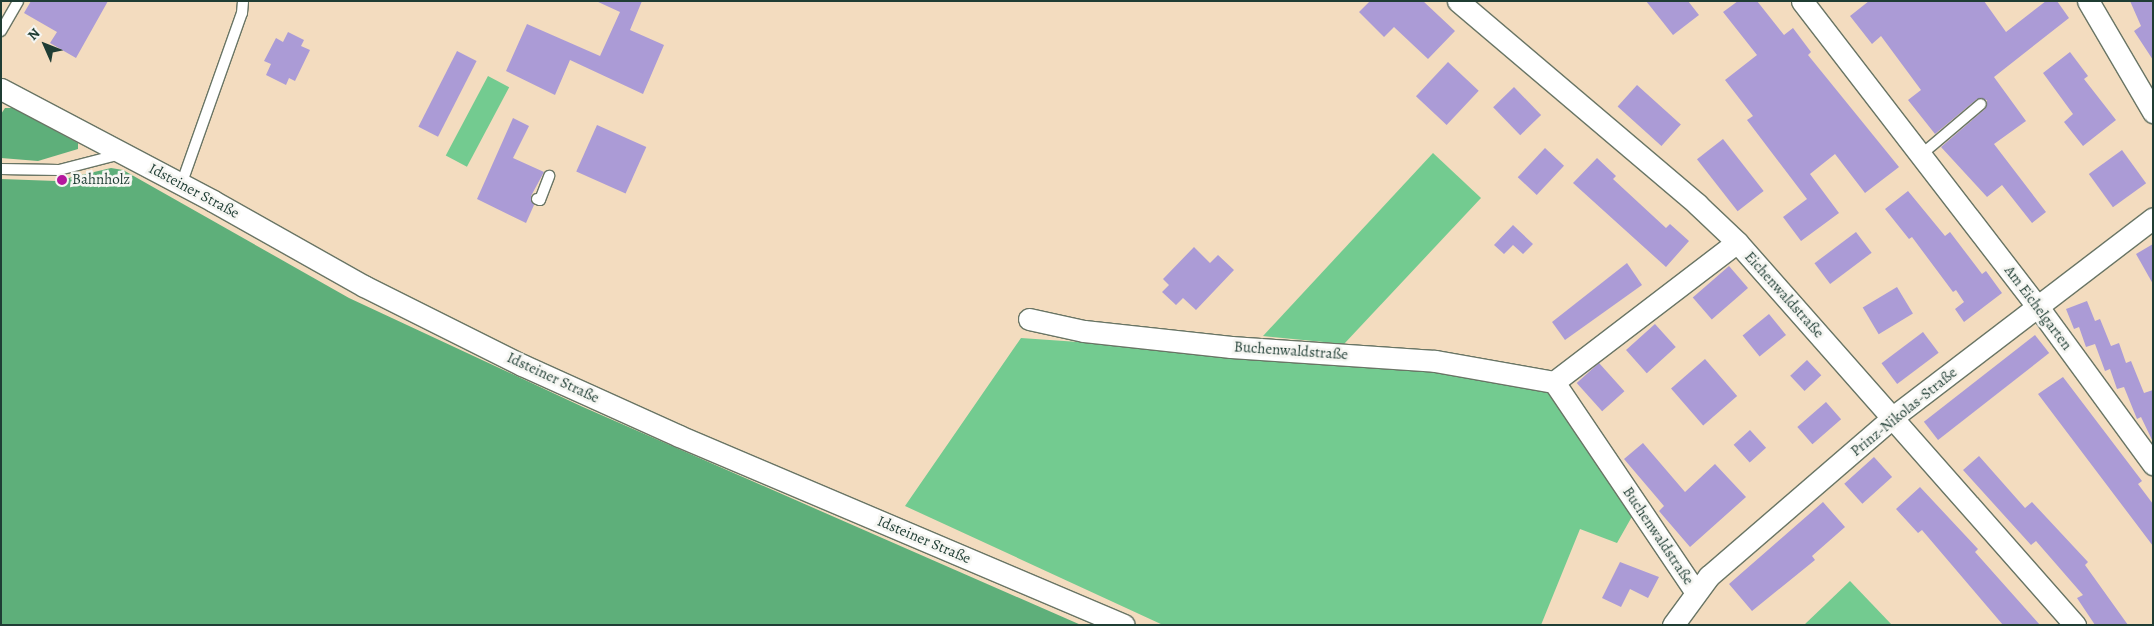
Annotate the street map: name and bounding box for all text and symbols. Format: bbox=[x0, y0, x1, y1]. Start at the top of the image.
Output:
north arrow bbox=[20, 20, 70, 70]
text: N bbox=[23, 24, 44, 45]
street label: Idsteiner Straße bbox=[146, 160, 242, 222]
place label: Bahnholz bbox=[72, 171, 130, 189]
marker: Bahnholz bbox=[56, 174, 68, 186]
street label: Eichenwaldstraße bbox=[1741, 248, 1827, 342]
street label: Am Eichelgarten bbox=[2000, 262, 2076, 354]
street label: Buchenwaldstraße bbox=[1233, 338, 1349, 364]
street label: Idsteiner Straße bbox=[504, 349, 602, 407]
street label: Prinz-Nikolas-Straße bbox=[1847, 364, 1961, 460]
street label: Buchenwaldstraße bbox=[1619, 484, 1697, 588]
street label: Idsteiner Straße bbox=[875, 512, 973, 568]

